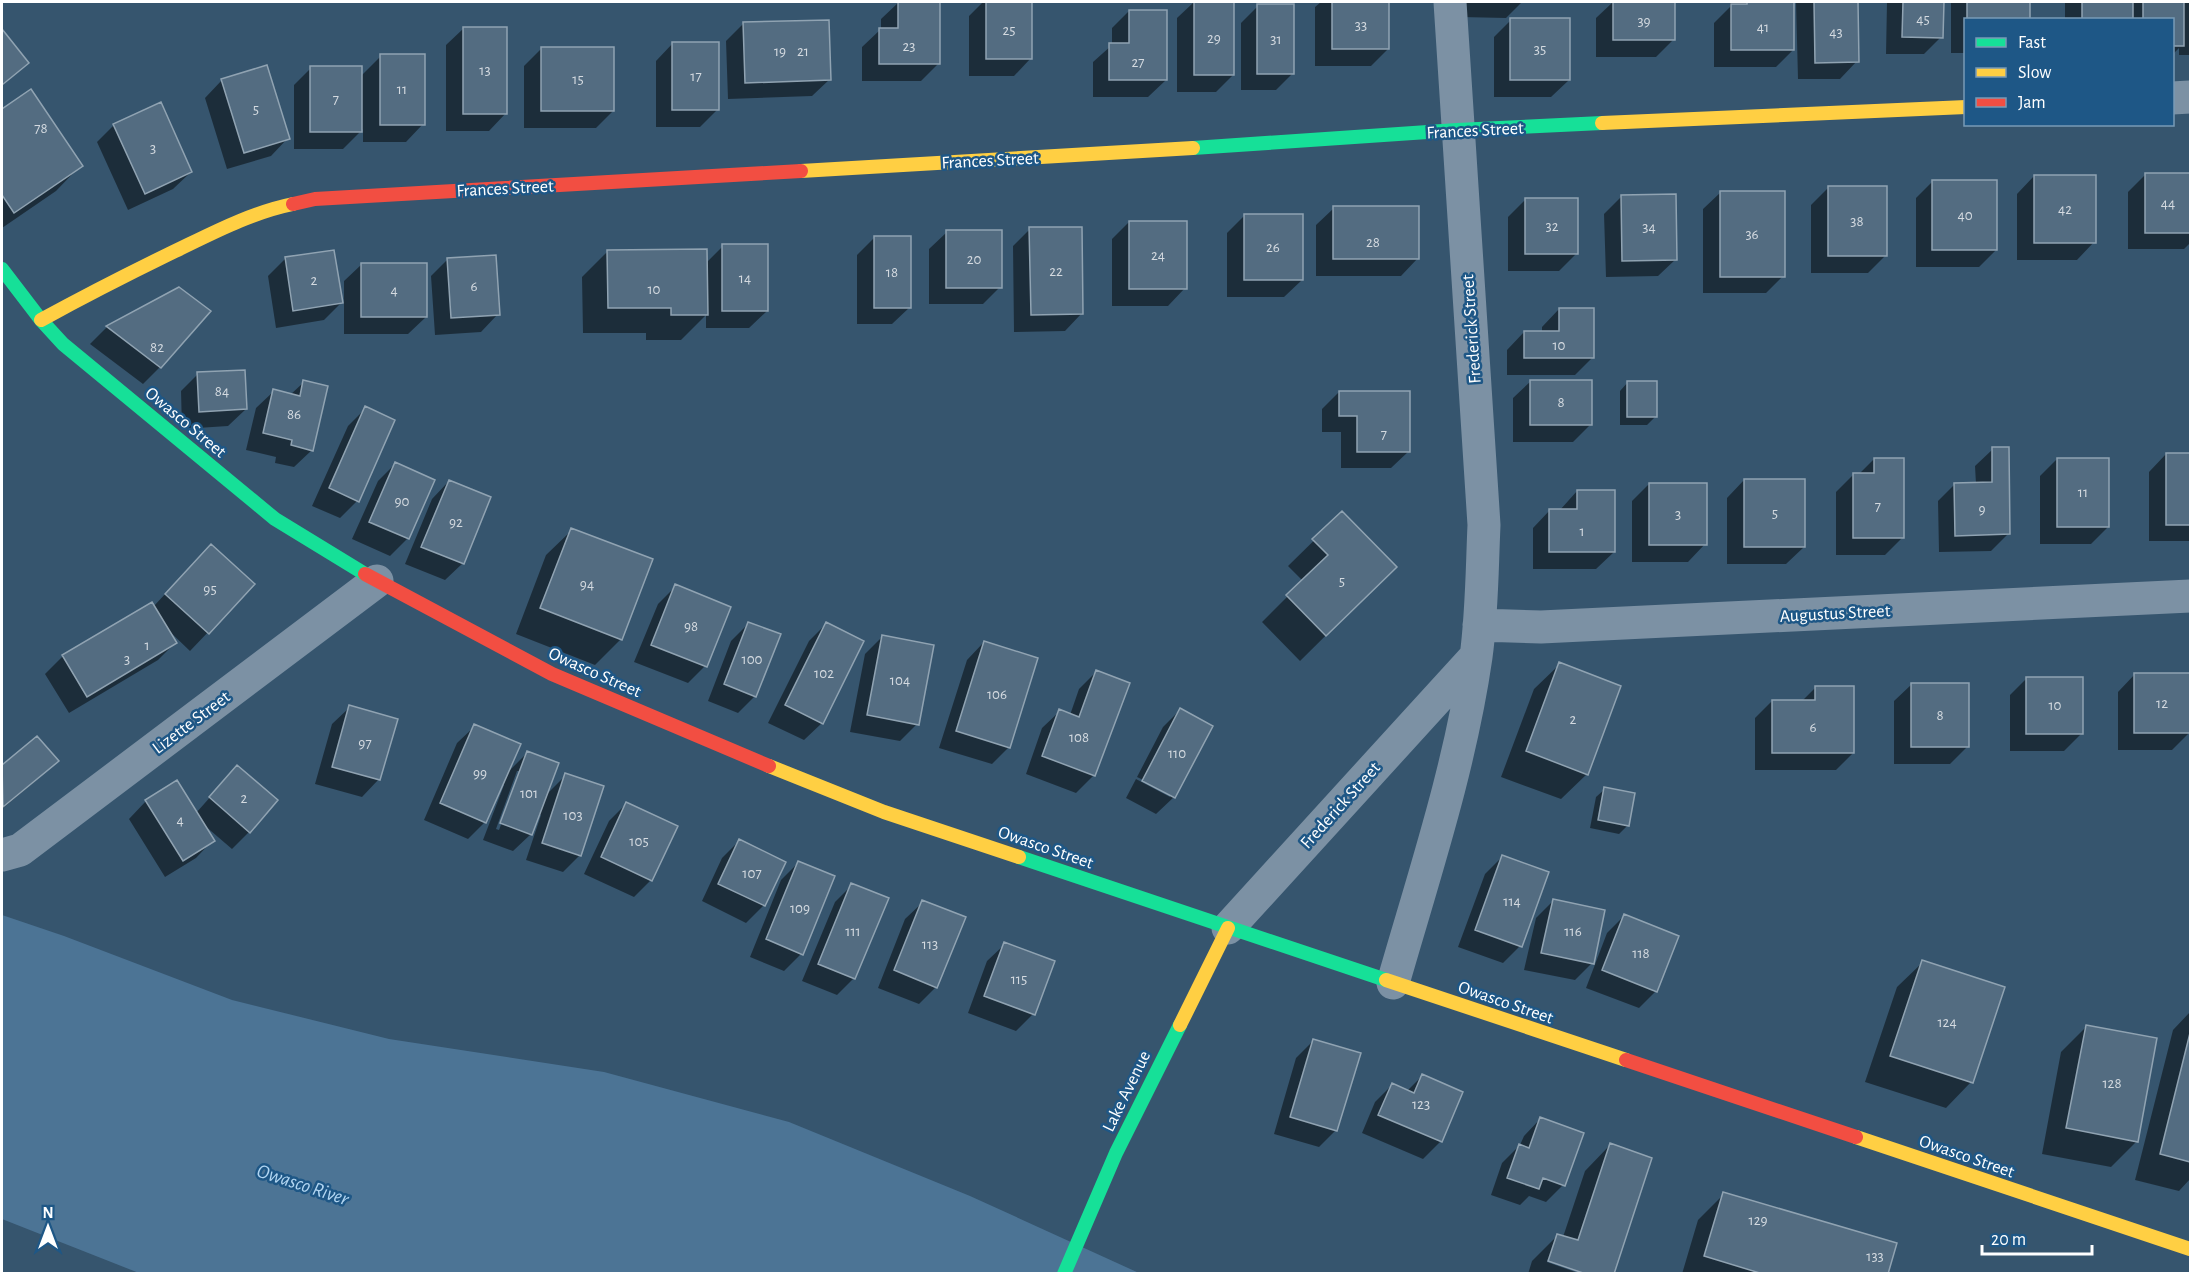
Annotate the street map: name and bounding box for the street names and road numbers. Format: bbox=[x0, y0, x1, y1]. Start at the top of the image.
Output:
street label: Frances Street bbox=[1426, 119, 1524, 143]
street label: Frances Street bbox=[941, 149, 1039, 173]
street label: Frances Street bbox=[456, 177, 554, 201]
street label: Frederick Street bbox=[1459, 273, 1485, 384]
street label: Owasco Street bbox=[142, 384, 229, 462]
street label: Augustus Street bbox=[1779, 602, 1891, 626]
street label: Owasco Street bbox=[546, 644, 644, 701]
street label: Lizette Street bbox=[149, 688, 234, 758]
street label: Frederick Street bbox=[1297, 759, 1384, 852]
street label: Owasco Street bbox=[996, 823, 1096, 873]
street label: Owasco Street bbox=[1456, 978, 1556, 1028]
street label: Lake Avenue bbox=[1100, 1048, 1154, 1135]
street label: Owasco Street bbox=[1917, 1132, 2017, 1182]

